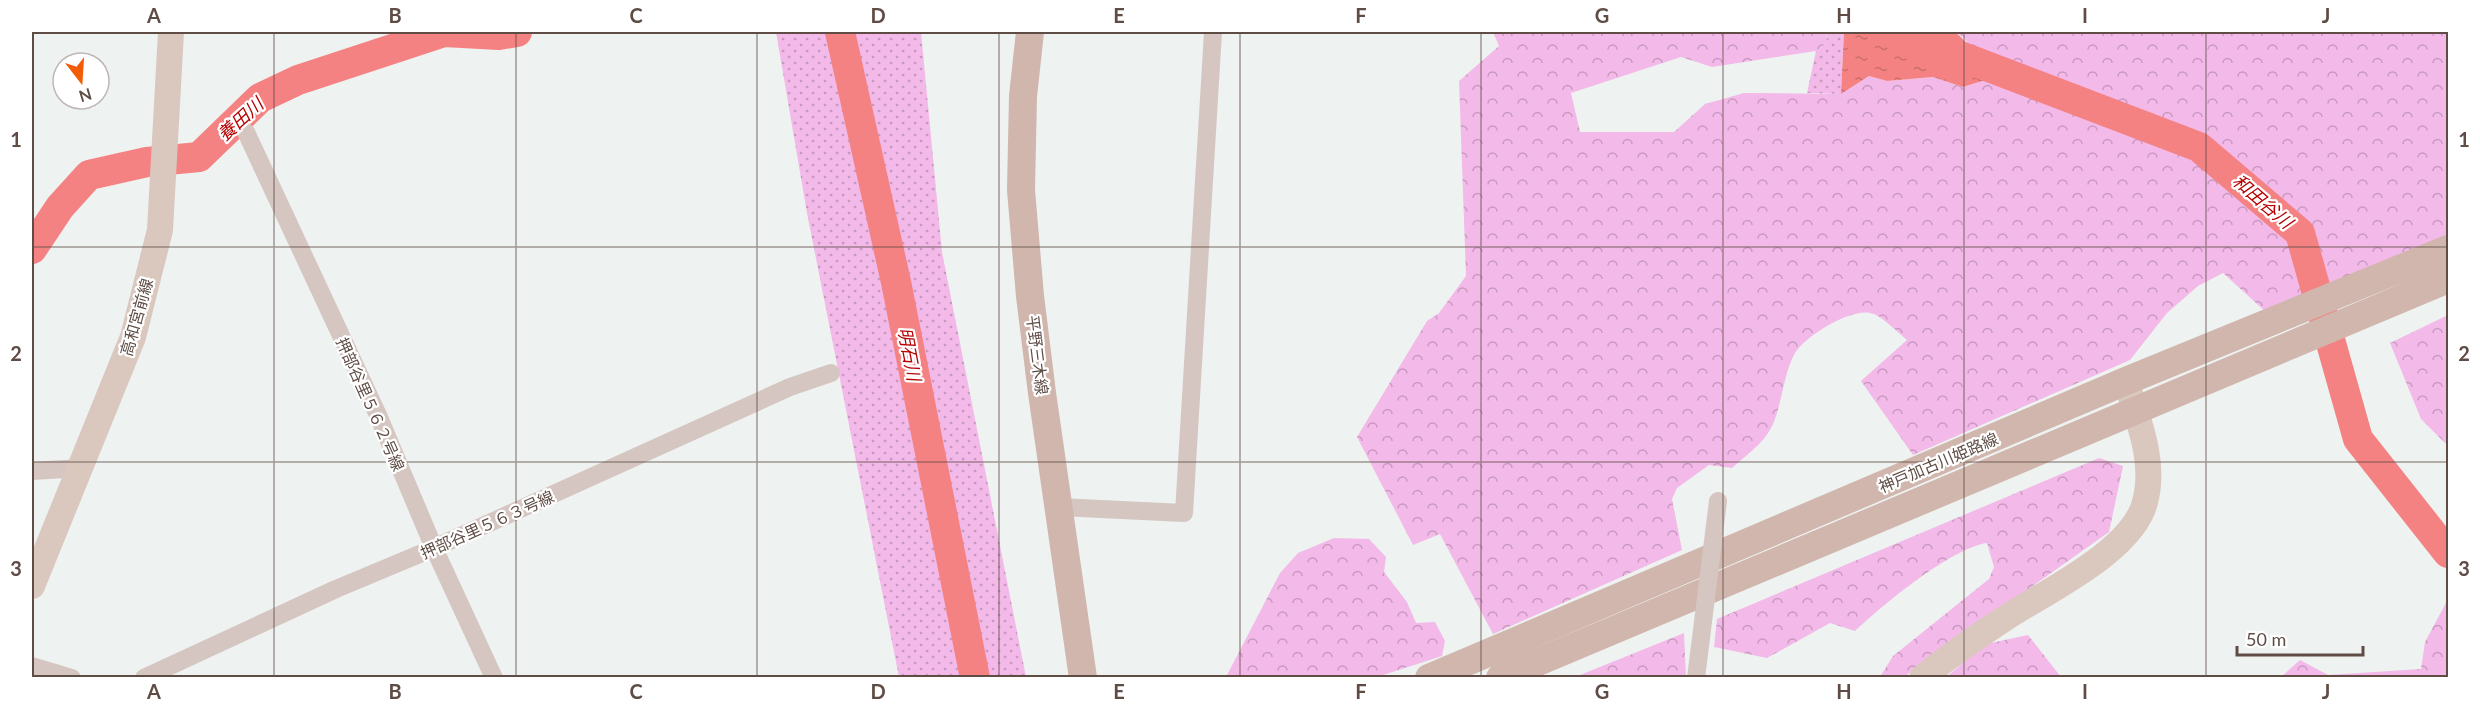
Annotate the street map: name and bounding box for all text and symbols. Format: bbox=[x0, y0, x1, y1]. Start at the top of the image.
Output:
text: A bbox=[146, 3, 161, 27]
text: B bbox=[388, 3, 402, 27]
text: C bbox=[629, 3, 643, 27]
text: D bbox=[870, 3, 886, 27]
text: E bbox=[1113, 3, 1125, 27]
text: F bbox=[1355, 3, 1367, 27]
text: G bbox=[1595, 3, 1609, 27]
text: H bbox=[1836, 3, 1852, 27]
text: I bbox=[2082, 3, 2088, 27]
text: J bbox=[2322, 3, 2330, 27]
north arrow bbox=[51, 51, 111, 111]
text: N bbox=[77, 85, 94, 107]
water label: 養田川 bbox=[213, 91, 269, 145]
text: 1 bbox=[10, 127, 22, 151]
text: 1 bbox=[2458, 127, 2470, 151]
water label: 和田谷川 bbox=[2229, 169, 2299, 234]
street label: 高和宮前線 bbox=[116, 276, 156, 358]
street label: 平野三木線 bbox=[1024, 314, 1052, 396]
water label: 明石川 bbox=[894, 325, 926, 385]
street label: 押部谷里５６２号線 bbox=[333, 334, 409, 474]
text: 2 bbox=[10, 341, 22, 365]
text: 2 bbox=[2458, 341, 2470, 365]
street label: 神戸加古川姫路線 bbox=[1875, 428, 2001, 496]
street label: 押部谷里５６３号線 bbox=[417, 486, 557, 562]
text: 3 bbox=[10, 556, 22, 580]
text: 3 bbox=[2458, 556, 2470, 580]
scale bar bbox=[2237, 619, 2363, 657]
text: 50 m bbox=[2246, 628, 2286, 650]
text: A bbox=[146, 679, 161, 703]
text: B bbox=[388, 679, 402, 703]
text: C bbox=[629, 679, 643, 703]
text: D bbox=[870, 679, 886, 703]
text: E bbox=[1113, 679, 1125, 703]
text: F bbox=[1355, 679, 1367, 703]
text: G bbox=[1595, 679, 1609, 703]
text: H bbox=[1836, 679, 1852, 703]
text: I bbox=[2082, 679, 2088, 703]
text: J bbox=[2322, 679, 2330, 703]

